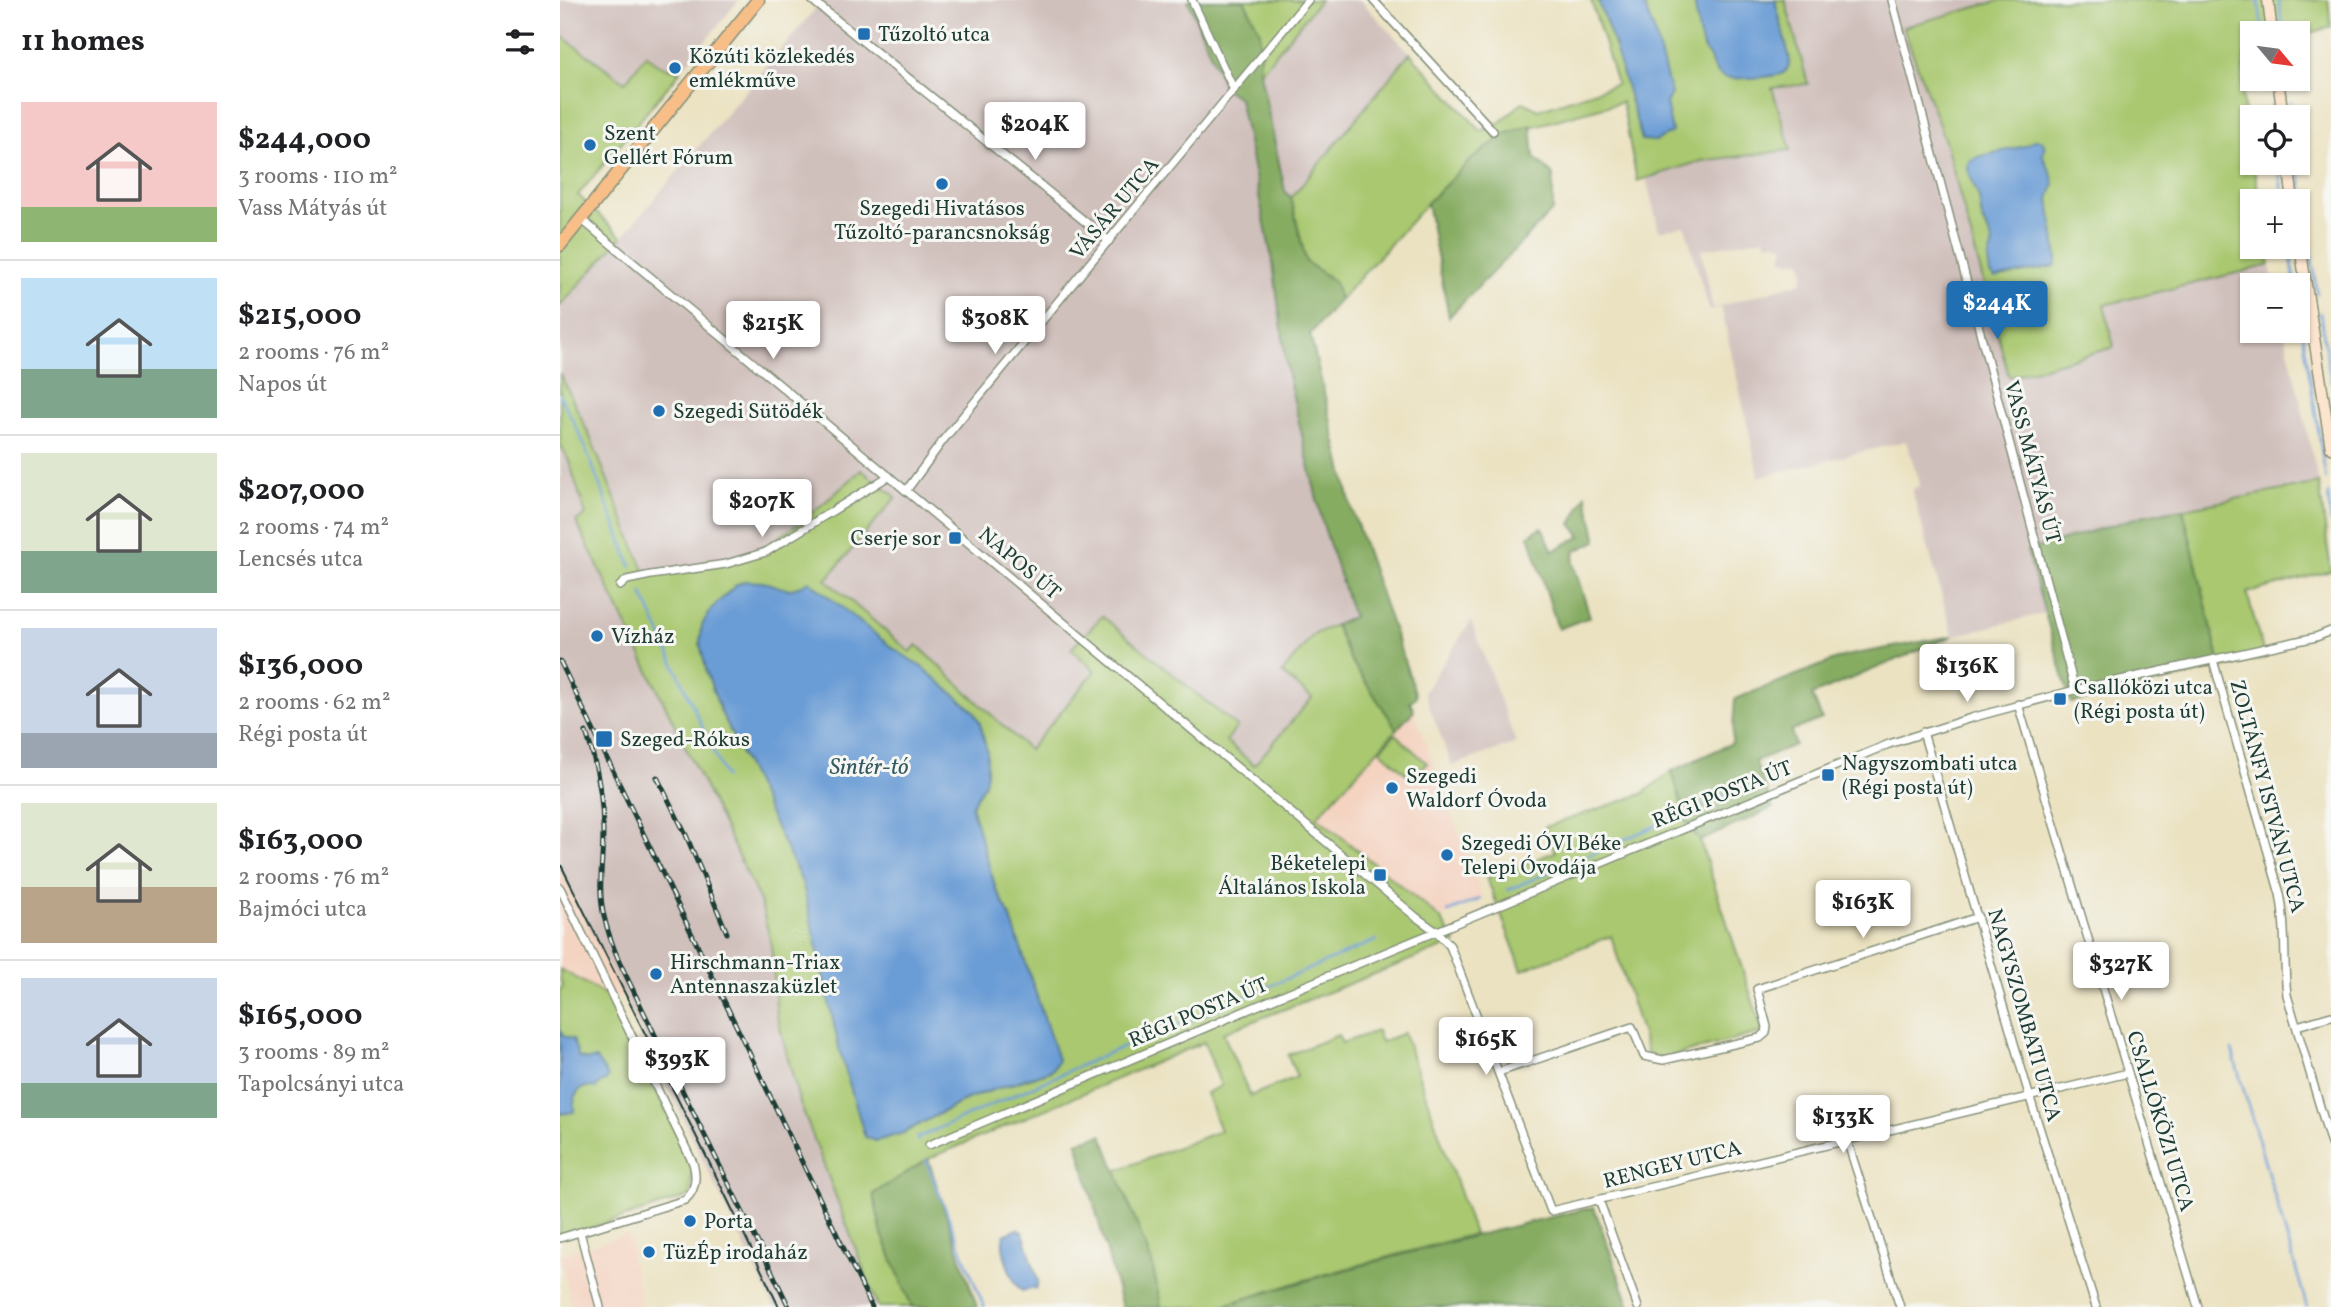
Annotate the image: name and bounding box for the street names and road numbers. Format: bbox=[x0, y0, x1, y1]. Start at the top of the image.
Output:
street label: VÁSÁR UTCA bbox=[1064, 151, 1167, 266]
street label: VASS MÁTYÁS ÚT bbox=[1996, 378, 2067, 547]
street label: NAPOS ÚT bbox=[972, 521, 1067, 607]
street label: ZOLTÁNFY ISTVÁN UTCA bbox=[2221, 677, 2312, 916]
street label: RÉGI POSTA ÚT bbox=[1648, 754, 1797, 837]
street label: NAGYSZOMBATI UTCA bbox=[1979, 906, 2068, 1125]
street label: RÉGI POSTA ÚT bbox=[1125, 971, 1273, 1056]
street label: CSALLÓKÖZI UTCA bbox=[2118, 1028, 2201, 1215]
street label: RENGEY UTCA bbox=[1600, 1134, 1745, 1197]

